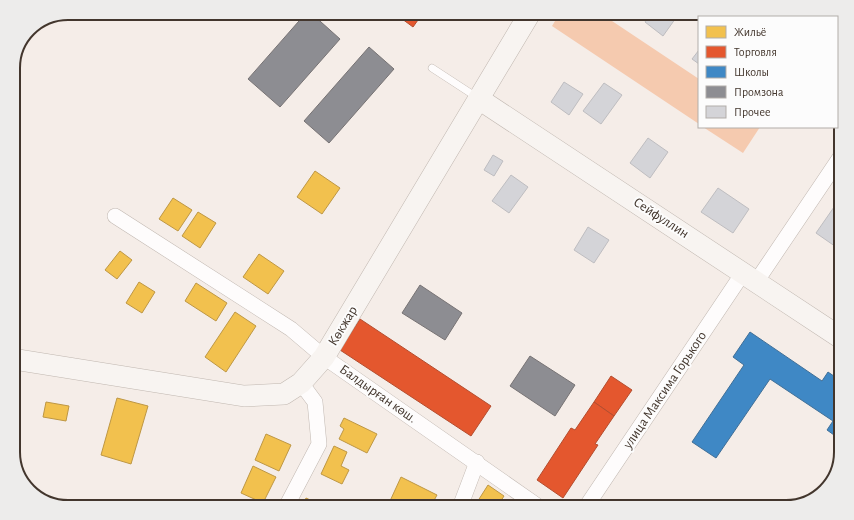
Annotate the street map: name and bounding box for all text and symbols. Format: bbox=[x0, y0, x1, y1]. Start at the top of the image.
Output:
legend bbox=[698, 16, 838, 128]
text: Жильё bbox=[734, 26, 766, 38]
text: Торговля bbox=[734, 46, 777, 58]
text: Школы bbox=[734, 66, 769, 78]
text: Промзона bbox=[734, 86, 784, 98]
text: Прочее bbox=[734, 106, 770, 118]
street label: Сейфуллин bbox=[631, 195, 691, 241]
street label: Көкжар bbox=[326, 304, 360, 348]
street label: улица Максима Горького bbox=[620, 329, 710, 452]
street label: Балдырған көш. bbox=[337, 362, 419, 426]

